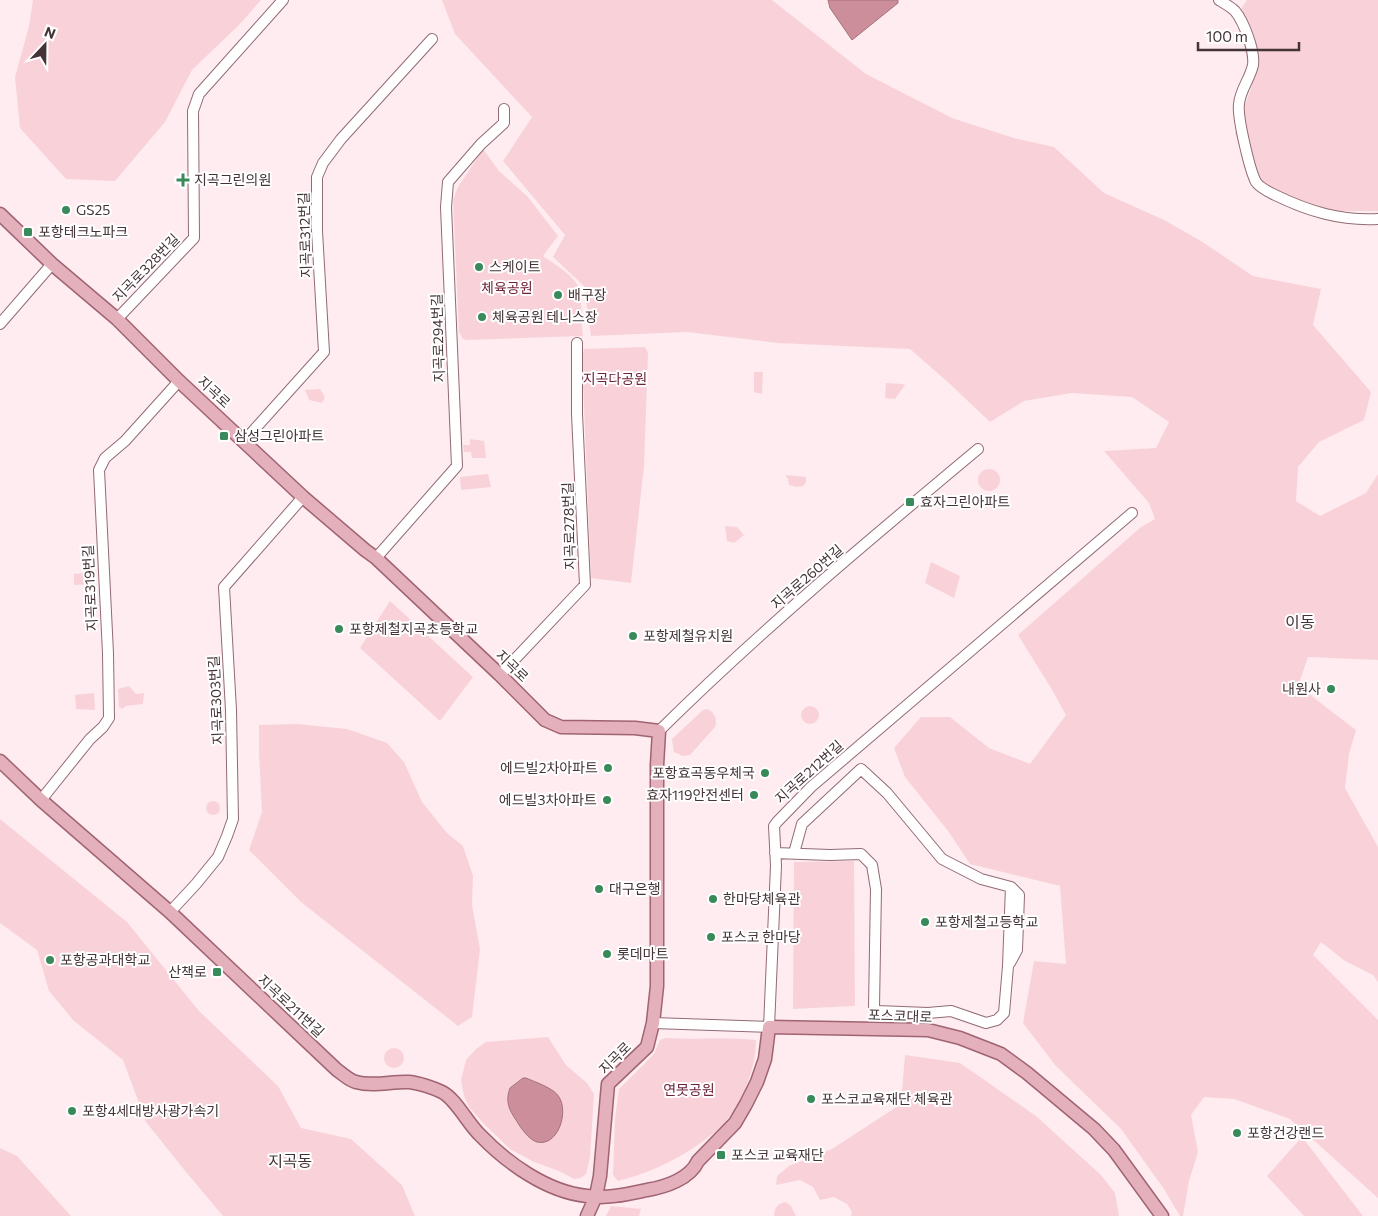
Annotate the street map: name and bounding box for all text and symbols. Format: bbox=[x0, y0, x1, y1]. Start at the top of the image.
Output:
north arrow bbox=[20, 20, 70, 70]
scale bar bbox=[1198, 20, 1299, 52]
text: N bbox=[42, 23, 58, 42]
text: 100 m bbox=[1206, 27, 1248, 45]
place label: 지곡그린의원 bbox=[194, 171, 271, 188]
marker: 지곡그린의원 bbox=[176, 173, 190, 187]
street label: 지곡로312번길 bbox=[295, 192, 314, 278]
place label: GS25 bbox=[76, 201, 110, 218]
marker: GS25 bbox=[60, 204, 72, 216]
place label: 포항테크노파크 bbox=[38, 223, 128, 240]
marker: 포항테크노파크 bbox=[22, 226, 34, 238]
street label: 지곡로328번길 bbox=[109, 230, 183, 305]
place label: 스케이트 bbox=[489, 258, 541, 275]
marker: 스케이트 bbox=[473, 261, 485, 273]
park label: 체육공원 bbox=[481, 279, 533, 296]
place label: 배구장 bbox=[568, 286, 607, 303]
marker: 배구장 bbox=[552, 289, 564, 301]
street label: 지곡로294번길 bbox=[427, 293, 448, 383]
place label: 체육공원 테니스장 bbox=[492, 308, 598, 325]
marker: 체육공원 테니스장 bbox=[476, 311, 488, 323]
park label: 지곡다공원 bbox=[583, 370, 647, 387]
street label: 지곡로 bbox=[194, 372, 234, 411]
place label: 삼성그린아파트 bbox=[234, 427, 324, 444]
marker: 삼성그린아파트 bbox=[218, 430, 230, 442]
street label: 지곡로278번길 bbox=[558, 482, 579, 570]
place label: 효자그린아파트 bbox=[920, 493, 1010, 510]
marker: 효자그린아파트 bbox=[904, 496, 916, 508]
street label: 지곡로260번길 bbox=[767, 541, 846, 612]
street label: 지곡로319번길 bbox=[79, 544, 100, 632]
district label: 이동 bbox=[1285, 612, 1315, 631]
place label: 포항제철지곡초등학교 bbox=[349, 620, 478, 637]
marker: 포항제철지곡초등학교 bbox=[333, 623, 345, 635]
place label: 포항제철유치원 bbox=[643, 627, 733, 644]
marker: 포항제철유치원 bbox=[627, 630, 639, 642]
street label: 지곡로 bbox=[493, 646, 532, 685]
street label: 지곡로303번길 bbox=[205, 655, 226, 745]
place label: 내원사 bbox=[1282, 680, 1321, 697]
marker: 내원사 bbox=[1325, 683, 1337, 695]
street label: 지곡로212번길 bbox=[771, 737, 846, 807]
place label: 에드빌2차아파트 bbox=[500, 759, 598, 776]
marker: 에드빌2차아파트 bbox=[602, 762, 614, 774]
place label: 포항효곡동우체국 bbox=[652, 764, 755, 781]
marker: 포항효곡동우체국 bbox=[759, 767, 771, 779]
place label: 효자119안전센터 bbox=[646, 786, 744, 803]
marker: 효자119안전센터 bbox=[748, 789, 760, 801]
place label: 에드빌3차아파트 bbox=[499, 791, 597, 808]
marker: 에드빌3차아파트 bbox=[601, 794, 613, 806]
place label: 대구은행 bbox=[609, 880, 661, 897]
marker: 대구은행 bbox=[593, 883, 605, 895]
place label: 한마당체육관 bbox=[723, 890, 800, 907]
marker: 한마당체육관 bbox=[707, 893, 719, 905]
place label: 포항제철고등학교 bbox=[935, 913, 1038, 930]
marker: 포항제철고등학교 bbox=[919, 916, 931, 928]
place label: 포스코 한마당 bbox=[721, 928, 801, 945]
marker: 포스코 한마당 bbox=[705, 931, 717, 943]
place label: 롯데마트 bbox=[617, 945, 669, 962]
marker: 롯데마트 bbox=[601, 948, 613, 960]
place label: 포항공과대학교 bbox=[60, 951, 150, 968]
marker: 포항공과대학교 bbox=[44, 954, 56, 966]
place label: 산책로 bbox=[168, 963, 207, 980]
marker: 산책로 bbox=[211, 966, 223, 978]
street label: 지곡로211번길 bbox=[255, 971, 328, 1041]
street label: 포스코대로 bbox=[868, 1006, 933, 1025]
street label: 지곡로 bbox=[595, 1038, 634, 1077]
park label: 연못공원 bbox=[663, 1081, 715, 1098]
place label: 포스코교육재단 체육관 bbox=[821, 1090, 953, 1107]
marker: 포스코교육재단 체육관 bbox=[805, 1093, 817, 1105]
place label: 포항4세대방사광가속기 bbox=[82, 1102, 219, 1119]
marker: 포항4세대방사광가속기 bbox=[66, 1105, 78, 1117]
place label: 포항건강랜드 bbox=[1247, 1124, 1324, 1141]
marker: 포항건강랜드 bbox=[1231, 1127, 1243, 1139]
place label: 포스코 교육재단 bbox=[731, 1146, 824, 1163]
marker: 포스코 교육재단 bbox=[715, 1149, 727, 1161]
district label: 지곡동 bbox=[268, 1151, 312, 1170]

